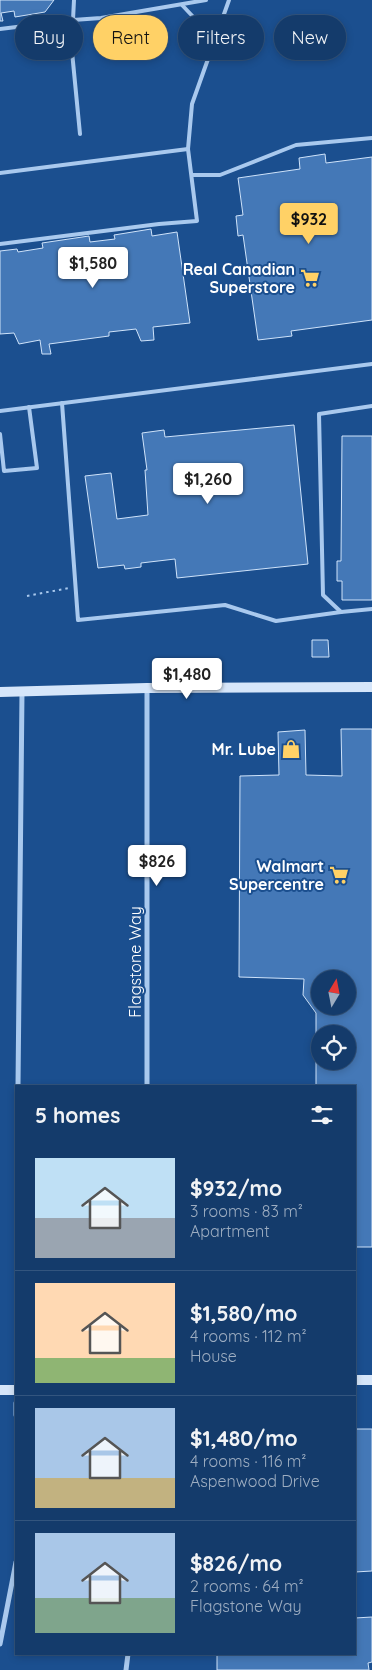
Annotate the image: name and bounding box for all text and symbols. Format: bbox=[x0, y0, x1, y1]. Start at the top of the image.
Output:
chip: Buy bbox=[15, 15, 83, 60]
chip: Rent bbox=[93, 15, 168, 60]
chip: Filters bbox=[178, 15, 264, 60]
chip: New bbox=[274, 15, 346, 60]
pin: $932 bbox=[279, 202, 339, 245]
text: $932 bbox=[291, 209, 327, 229]
pin: $1,580 bbox=[52, 246, 134, 289]
text: $1,580 bbox=[69, 253, 117, 273]
place label: Real Canadian Superstore bbox=[183, 259, 295, 297]
supermarket icon: Real Canadian Superstore bbox=[299, 267, 321, 289]
pin: $1,260 bbox=[167, 462, 249, 505]
text: $1,260 bbox=[184, 469, 232, 489]
pin: $1,480 bbox=[146, 658, 228, 700]
text: $1,480 bbox=[163, 664, 211, 684]
shop icon: Mr. Lube bbox=[280, 738, 302, 760]
place label: Mr. Lube bbox=[212, 739, 276, 759]
pin: $826 bbox=[127, 844, 187, 887]
text: $826 bbox=[139, 851, 175, 871]
place label: Walmart Supercentre bbox=[229, 856, 324, 894]
supermarket icon: Walmart Supercentre bbox=[328, 864, 350, 886]
street label: Flagstone Way bbox=[125, 906, 145, 1018]
north arrow bbox=[311, 970, 356, 1015]
map controls bbox=[311, 970, 356, 1070]
button: locate bbox=[311, 1025, 356, 1070]
icon: filters bbox=[308, 1101, 336, 1129]
text: 5 homes bbox=[35, 1102, 120, 1128]
text: $932/mo bbox=[190, 1175, 282, 1201]
icon: home bbox=[75, 1178, 135, 1238]
text: 3 rooms · 83 m² bbox=[190, 1201, 303, 1221]
text: Apartment bbox=[190, 1221, 270, 1241]
text: $1,580/mo bbox=[190, 1300, 297, 1326]
icon: home bbox=[75, 1303, 135, 1363]
text: 4 rooms · 112 m² bbox=[190, 1326, 307, 1346]
text: House bbox=[190, 1346, 237, 1366]
text: $1,480/mo bbox=[190, 1425, 298, 1451]
icon: home bbox=[75, 1428, 135, 1488]
text: 4 rooms · 116 m² bbox=[190, 1451, 306, 1471]
text: Aspenwood Drive bbox=[190, 1471, 320, 1491]
text: $826/mo bbox=[190, 1550, 282, 1576]
icon: home bbox=[75, 1553, 135, 1613]
text: 2 rooms · 64 m² bbox=[190, 1576, 304, 1596]
text: Flagstone Way bbox=[190, 1596, 302, 1616]

